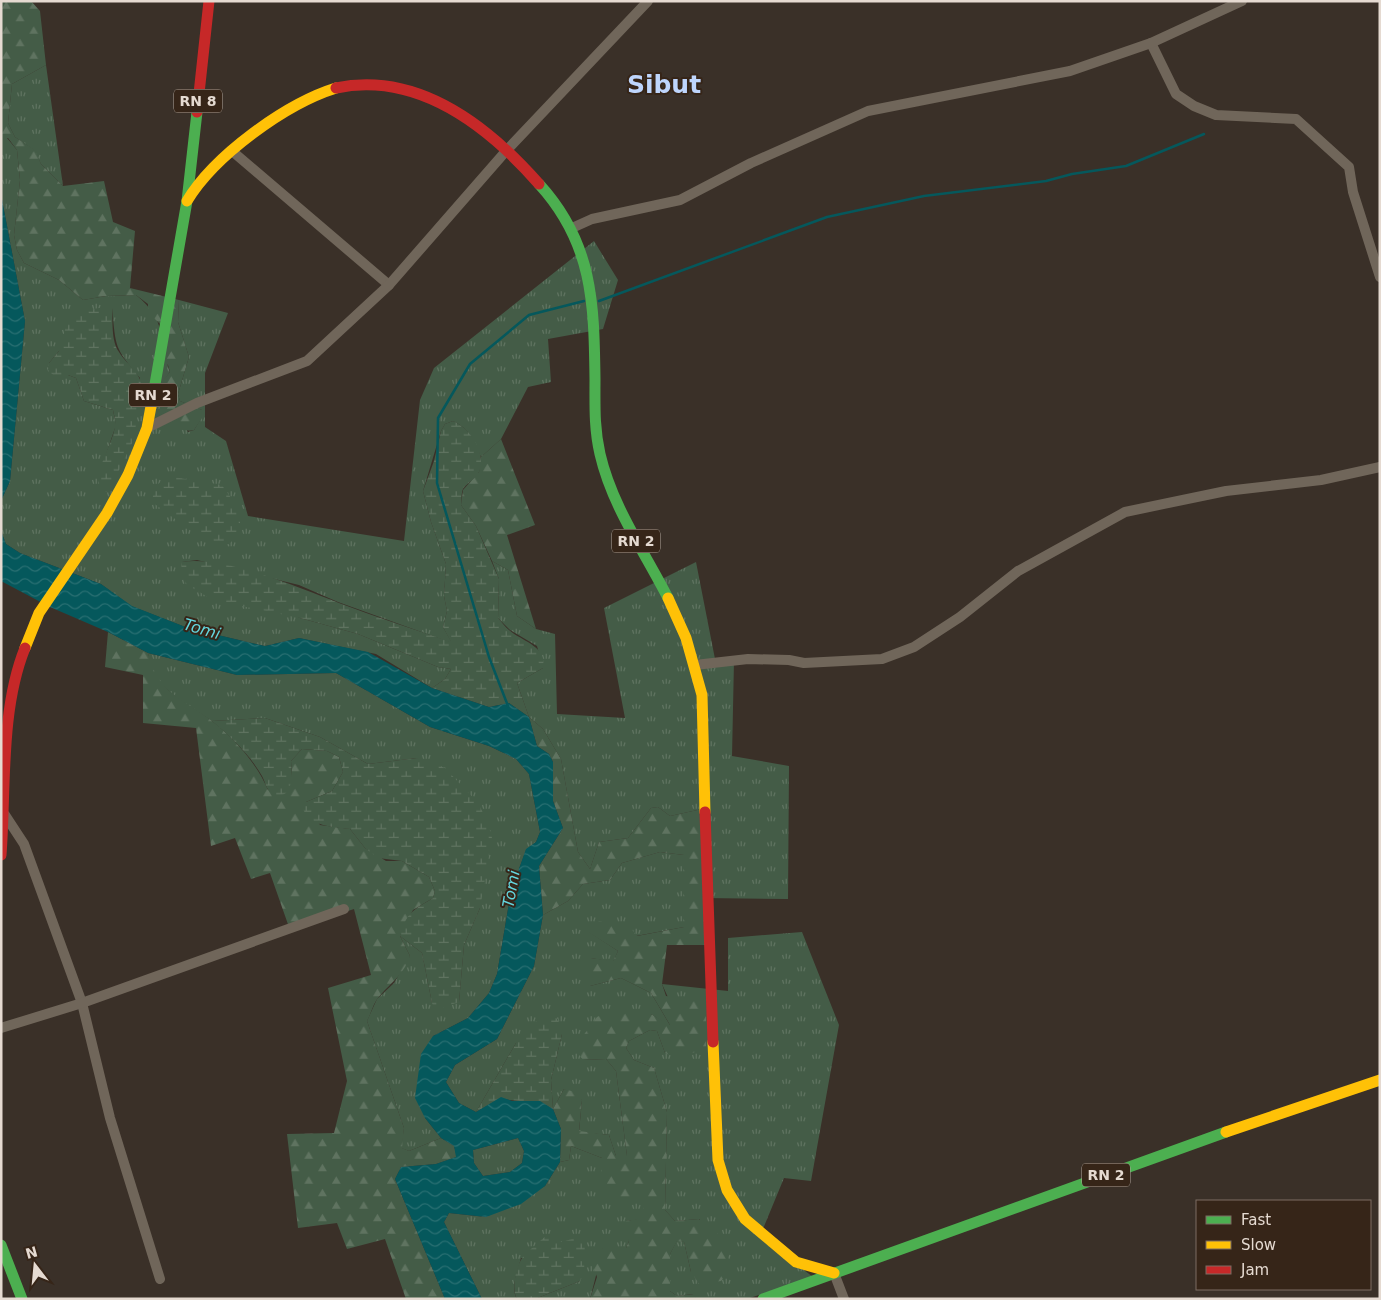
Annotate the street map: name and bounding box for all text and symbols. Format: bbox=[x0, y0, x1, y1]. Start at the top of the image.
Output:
district label: Sibut bbox=[627, 70, 701, 99]
road number: RN 8 bbox=[174, 90, 222, 112]
road number: RN 2 bbox=[129, 384, 177, 406]
road number: RN 2 bbox=[612, 530, 660, 552]
water label: Tomi bbox=[181, 615, 223, 643]
water label: Tomi bbox=[498, 868, 524, 909]
road number: RN 2 bbox=[1082, 1164, 1130, 1186]
legend bbox=[1196, 1200, 1371, 1290]
text: Fast bbox=[1241, 1211, 1271, 1229]
text: Slow bbox=[1241, 1236, 1276, 1254]
north arrow bbox=[10, 1240, 60, 1290]
text: N bbox=[24, 1243, 39, 1262]
text: Jam bbox=[1240, 1261, 1269, 1279]

